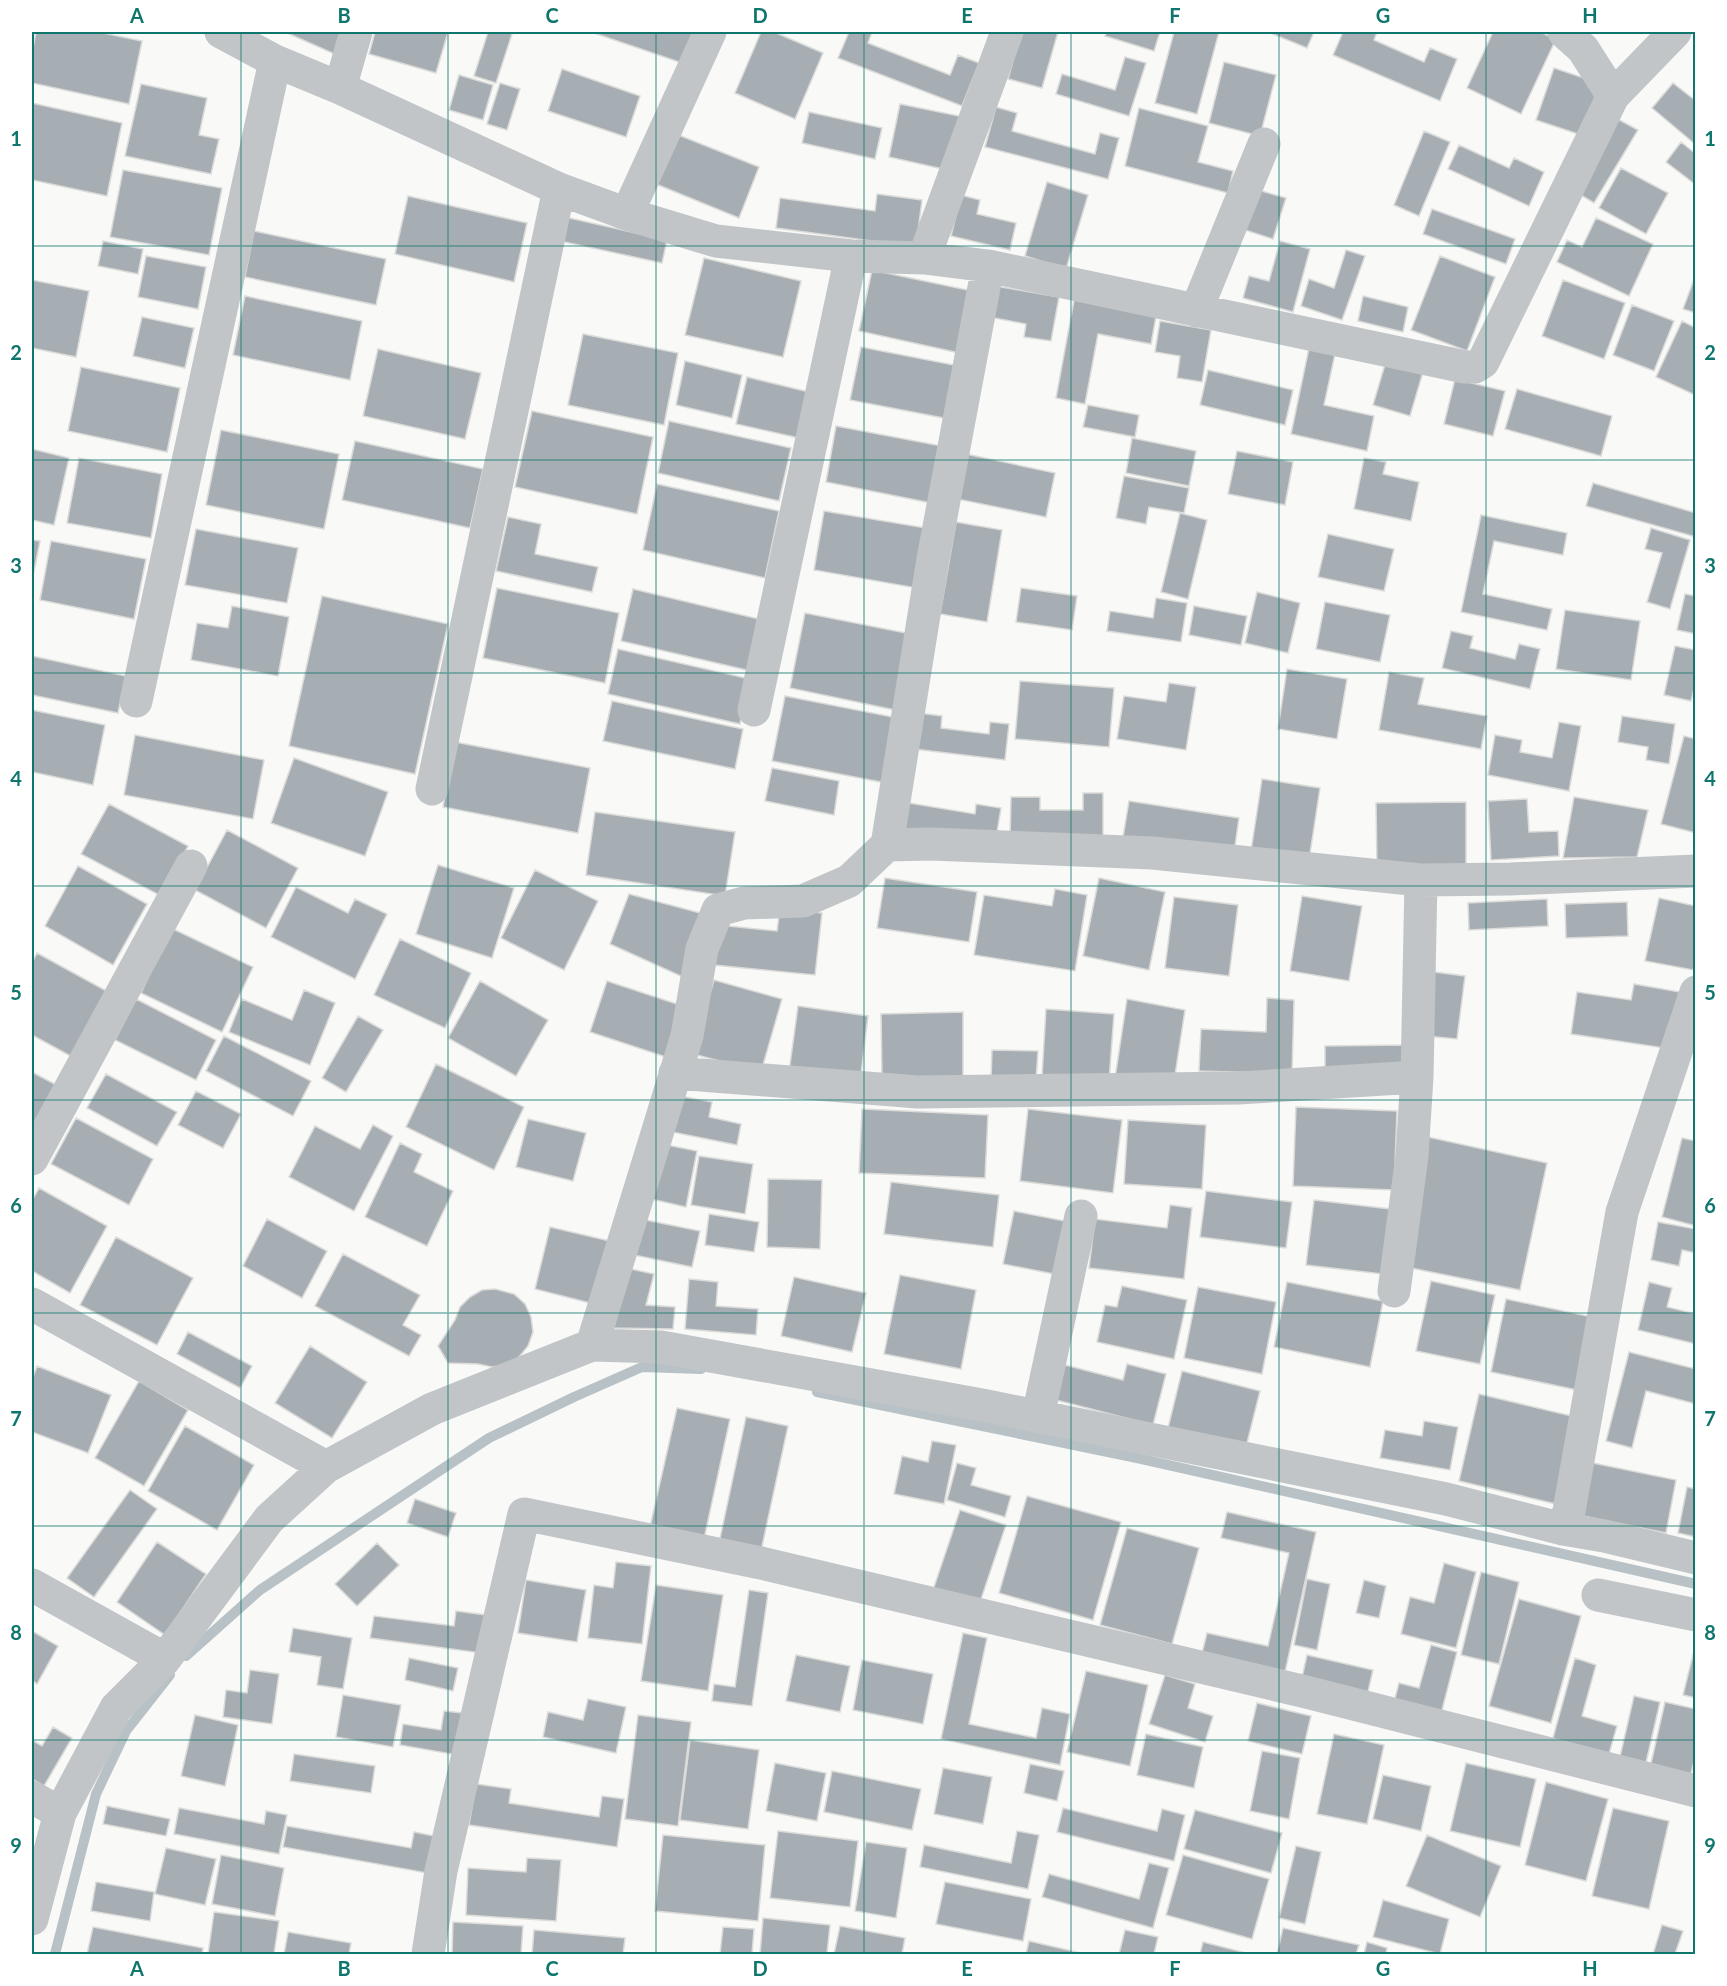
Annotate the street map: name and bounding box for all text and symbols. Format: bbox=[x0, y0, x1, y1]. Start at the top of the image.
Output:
text: A bbox=[129, 3, 144, 27]
text: B bbox=[337, 3, 351, 27]
text: C bbox=[545, 3, 559, 27]
text: D bbox=[752, 3, 768, 27]
text: E bbox=[961, 3, 973, 27]
text: F bbox=[1169, 3, 1181, 27]
text: G bbox=[1376, 3, 1390, 27]
text: H bbox=[1582, 3, 1598, 27]
text: 1 bbox=[10, 126, 22, 150]
text: 1 bbox=[1704, 126, 1716, 150]
text: 2 bbox=[10, 340, 22, 364]
text: 2 bbox=[1704, 340, 1716, 364]
text: 3 bbox=[10, 553, 22, 577]
text: 3 bbox=[1704, 553, 1716, 577]
text: 4 bbox=[10, 766, 22, 790]
text: 4 bbox=[1704, 766, 1716, 790]
text: 5 bbox=[10, 980, 22, 1004]
text: 5 bbox=[1704, 980, 1716, 1004]
text: 6 bbox=[10, 1193, 22, 1217]
text: 6 bbox=[1704, 1193, 1716, 1217]
text: 7 bbox=[10, 1406, 22, 1430]
text: 7 bbox=[1704, 1406, 1716, 1430]
text: 8 bbox=[10, 1620, 22, 1644]
text: 8 bbox=[1704, 1620, 1716, 1644]
text: 9 bbox=[10, 1833, 22, 1857]
text: 9 bbox=[1704, 1833, 1716, 1857]
text: A bbox=[129, 1956, 144, 1980]
text: B bbox=[337, 1956, 351, 1980]
text: C bbox=[545, 1956, 559, 1980]
text: D bbox=[752, 1956, 768, 1980]
text: E bbox=[961, 1956, 973, 1980]
text: F bbox=[1169, 1956, 1181, 1980]
text: G bbox=[1376, 1956, 1390, 1980]
text: H bbox=[1582, 1956, 1598, 1980]

